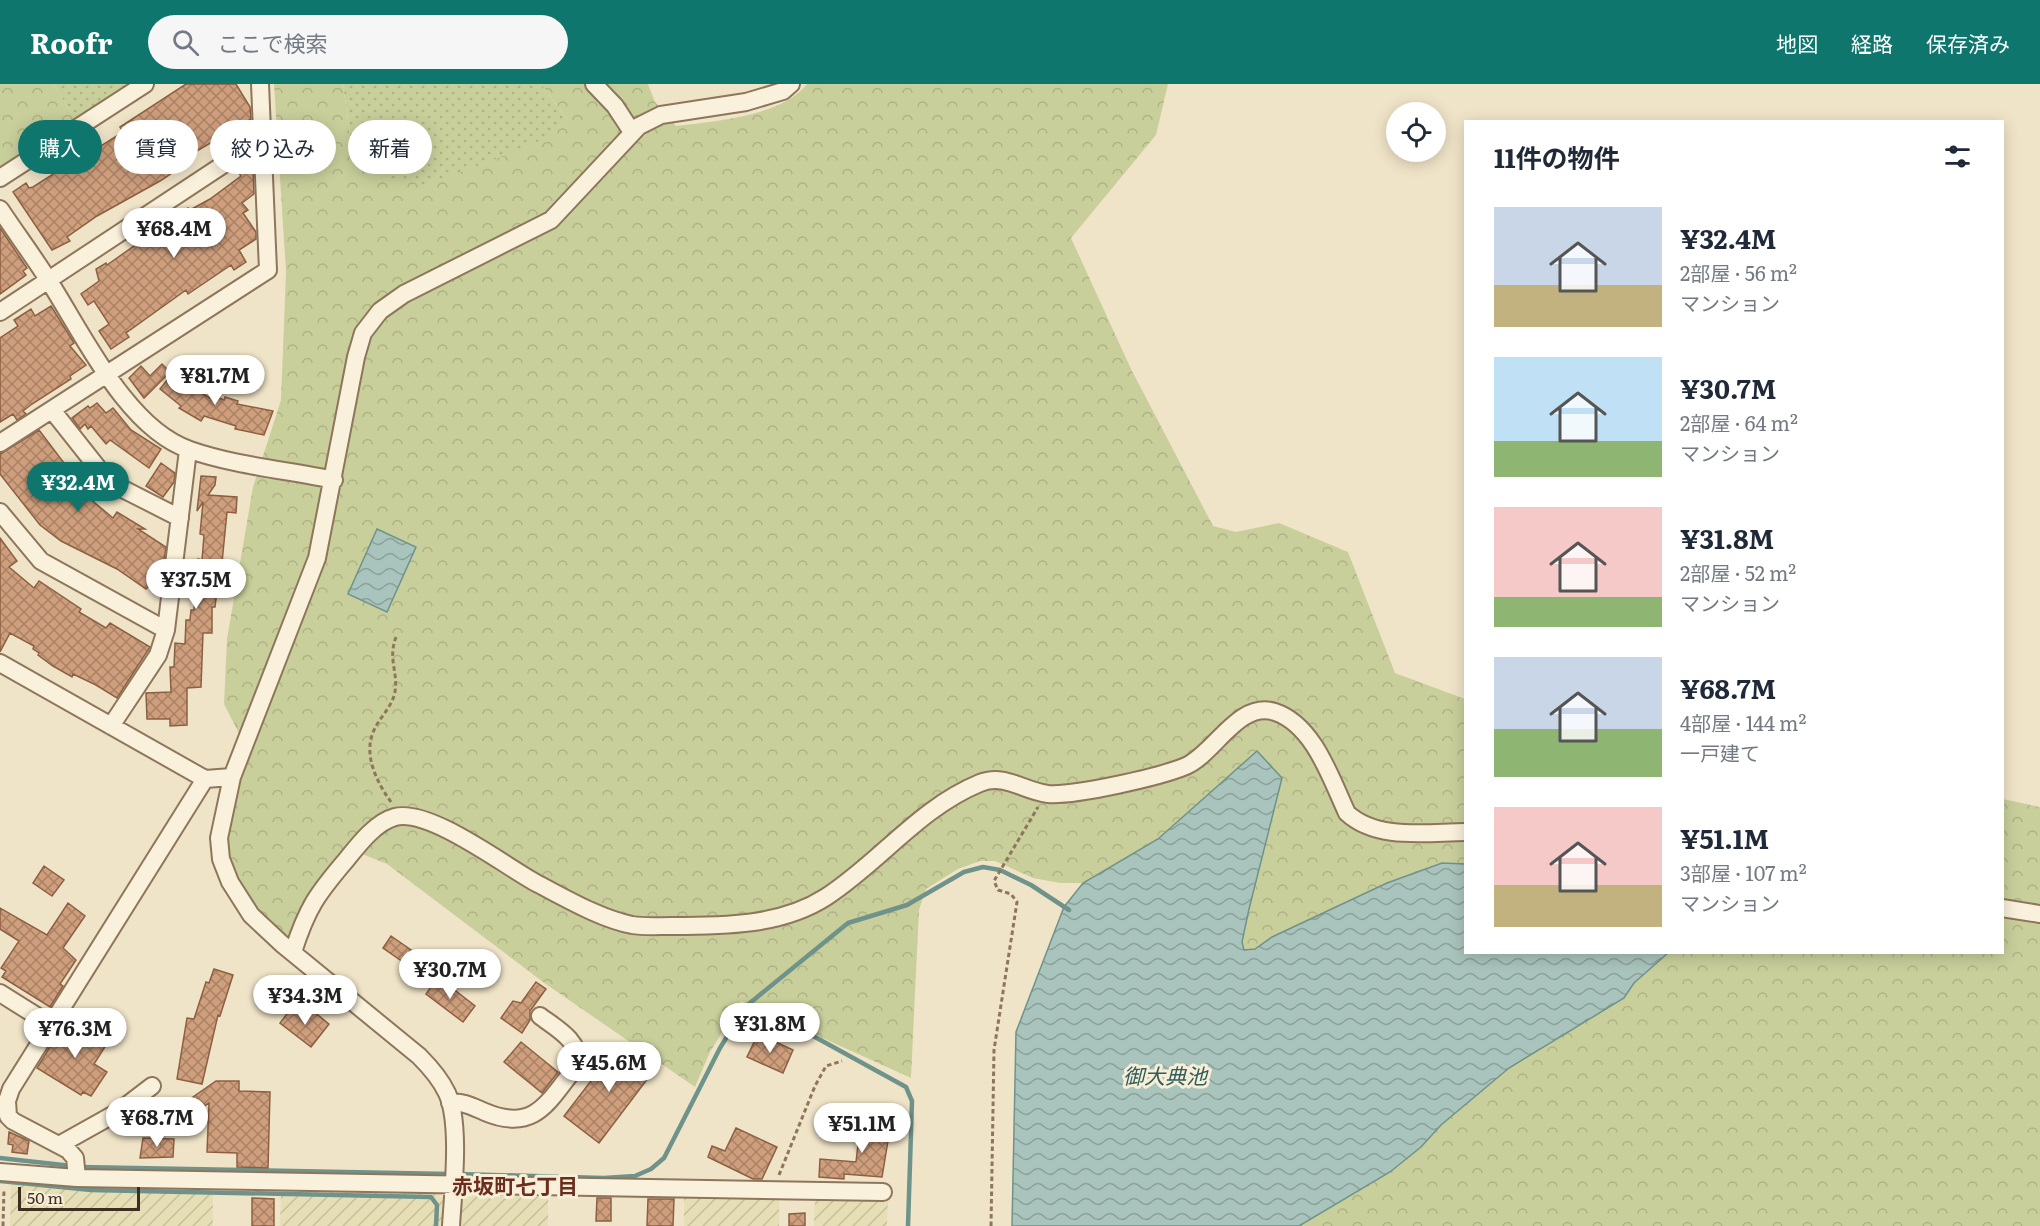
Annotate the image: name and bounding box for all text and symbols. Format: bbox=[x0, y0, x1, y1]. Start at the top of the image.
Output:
search box bbox=[148, 15, 568, 69]
text: Roofr bbox=[30, 21, 112, 63]
icon: search bbox=[169, 26, 202, 59]
text: ここで検索 bbox=[217, 26, 327, 59]
text: 地図 bbox=[1776, 27, 1818, 58]
text: 経路 bbox=[1851, 27, 1893, 58]
text: 保存済み bbox=[1926, 27, 2010, 58]
map controls bbox=[1386, 102, 1446, 162]
button: locate bbox=[1386, 102, 1446, 162]
chip: 購入 bbox=[18, 120, 102, 174]
chip: 賃貸 bbox=[114, 120, 198, 174]
chip: 絞り込み bbox=[210, 120, 336, 174]
chip: 新着 bbox=[348, 120, 432, 174]
text: 11件の物件 bbox=[1494, 137, 1620, 176]
icon: filters bbox=[1941, 140, 1974, 173]
pin: ¥68.4M bbox=[125, 208, 223, 259]
text: ¥68.4M bbox=[136, 212, 212, 242]
text: ¥32.4M bbox=[1680, 218, 1777, 257]
icon: home bbox=[1542, 231, 1614, 303]
text: 2部屋 · 56 m² bbox=[1680, 257, 1797, 287]
text: マンション bbox=[1680, 287, 1780, 317]
pin: ¥81.7M bbox=[166, 355, 264, 406]
text: ¥81.7M bbox=[180, 359, 250, 389]
text: ¥30.7M bbox=[1680, 368, 1776, 407]
icon: home bbox=[1542, 381, 1614, 453]
text: 2部屋 · 64 m² bbox=[1680, 407, 1798, 437]
text: マンション bbox=[1680, 437, 1780, 467]
pin: ¥32.4M bbox=[29, 462, 127, 513]
text: ¥32.4M bbox=[41, 466, 115, 496]
text: ¥31.8M bbox=[1680, 518, 1774, 557]
icon: home bbox=[1542, 531, 1614, 603]
text: 2部屋 · 52 m² bbox=[1680, 557, 1796, 587]
pin: ¥37.5M bbox=[147, 559, 245, 610]
text: ¥37.5M bbox=[160, 563, 232, 593]
text: マンション bbox=[1680, 587, 1780, 617]
text: ¥68.7M bbox=[1680, 668, 1776, 707]
icon: home bbox=[1542, 681, 1614, 753]
text: 4部屋 · 144 m² bbox=[1680, 707, 1806, 737]
text: 一戸建て bbox=[1680, 737, 1760, 767]
text: ¥51.1M bbox=[1680, 818, 1769, 857]
icon: home bbox=[1542, 831, 1614, 903]
text: 3部屋 · 107 m² bbox=[1680, 857, 1807, 887]
text: マンション bbox=[1680, 887, 1780, 917]
pin: ¥30.7M bbox=[401, 949, 499, 1000]
text: ¥30.7M bbox=[413, 953, 487, 983]
pin: ¥34.3M bbox=[256, 975, 354, 1026]
text: ¥34.3M bbox=[267, 979, 343, 1009]
pin: ¥31.8M bbox=[721, 1003, 819, 1054]
text: ¥31.8M bbox=[734, 1007, 806, 1037]
pin: ¥76.3M bbox=[26, 1008, 124, 1059]
text: ¥76.3M bbox=[38, 1012, 112, 1042]
pin: ¥45.6M bbox=[560, 1042, 658, 1093]
text: ¥45.6M bbox=[571, 1046, 647, 1076]
water label: 御大典池 bbox=[1123, 1059, 1209, 1090]
pin: ¥68.7M bbox=[108, 1097, 206, 1148]
text: ¥68.7M bbox=[120, 1101, 194, 1131]
pin: ¥51.1M bbox=[813, 1103, 911, 1154]
text: ¥51.1M bbox=[828, 1107, 896, 1137]
district label: 赤坂町七丁目 bbox=[452, 1169, 578, 1200]
scale bar bbox=[18, 1184, 140, 1212]
text: 50 m bbox=[27, 1185, 63, 1209]

